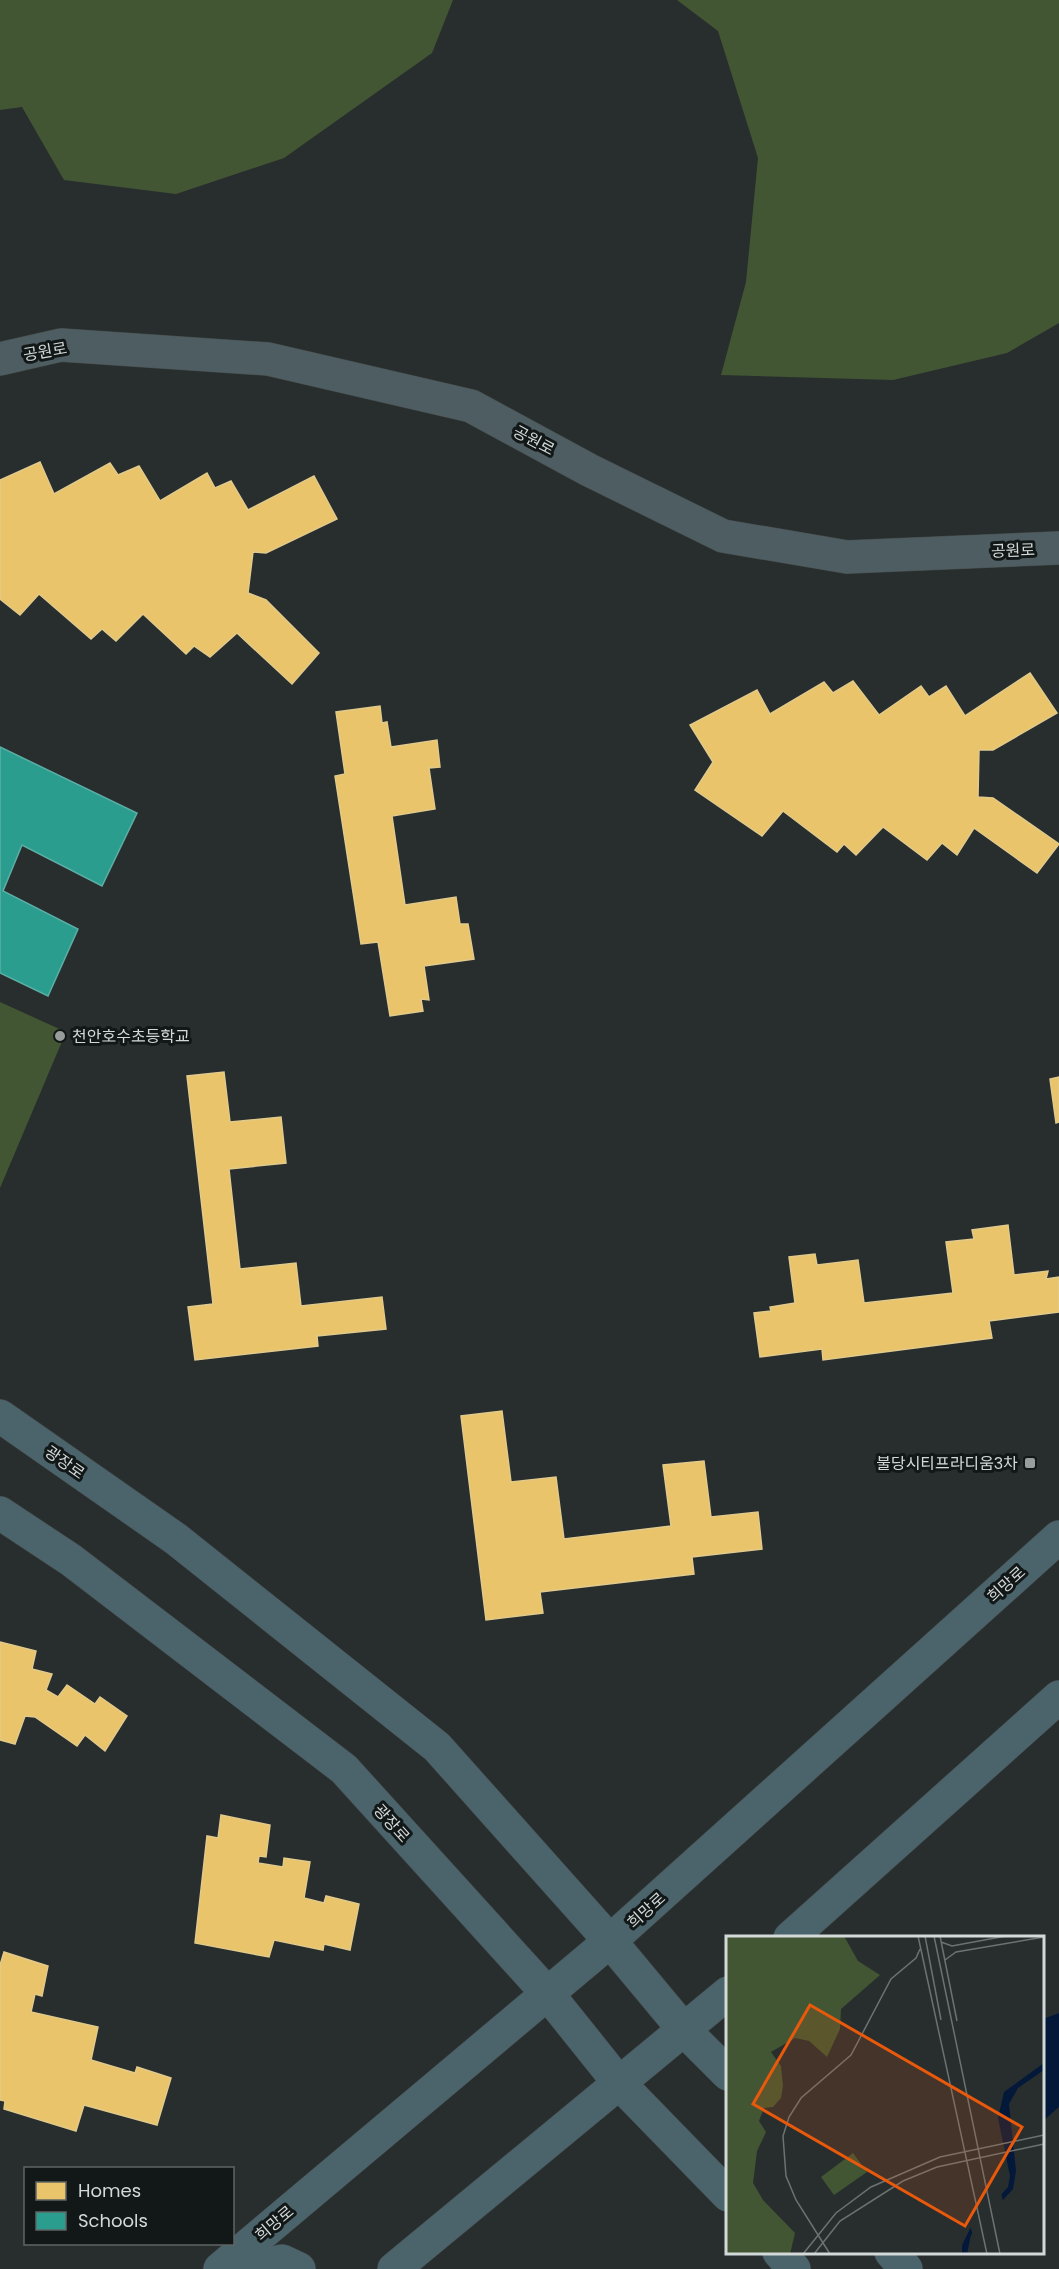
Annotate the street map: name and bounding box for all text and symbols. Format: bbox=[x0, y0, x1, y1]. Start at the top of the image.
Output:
street label: 공원로 bbox=[21, 336, 69, 367]
street label: 공원로 bbox=[509, 420, 559, 461]
street label: 공원로 bbox=[991, 538, 1036, 563]
place label: 천안호수초등학교 bbox=[72, 1025, 190, 1048]
marker: 천안호수초등학교 bbox=[53, 1029, 67, 1043]
street label: 광장로 bbox=[40, 1440, 90, 1485]
place label: 불당시티프라디움3차 bbox=[876, 1452, 1018, 1475]
marker: 불당시티프라디움3차 bbox=[1023, 1456, 1037, 1470]
street label: 희망로 bbox=[982, 1561, 1031, 1608]
street label: 광장로 bbox=[368, 1799, 415, 1848]
street label: 희망로 bbox=[622, 1887, 671, 1934]
inset map bbox=[726, 1936, 1044, 2254]
legend bbox=[24, 2167, 234, 2245]
text: Homes bbox=[78, 2178, 141, 2203]
street label: 희망로 bbox=[250, 2200, 299, 2246]
text: Schools bbox=[78, 2208, 148, 2233]

